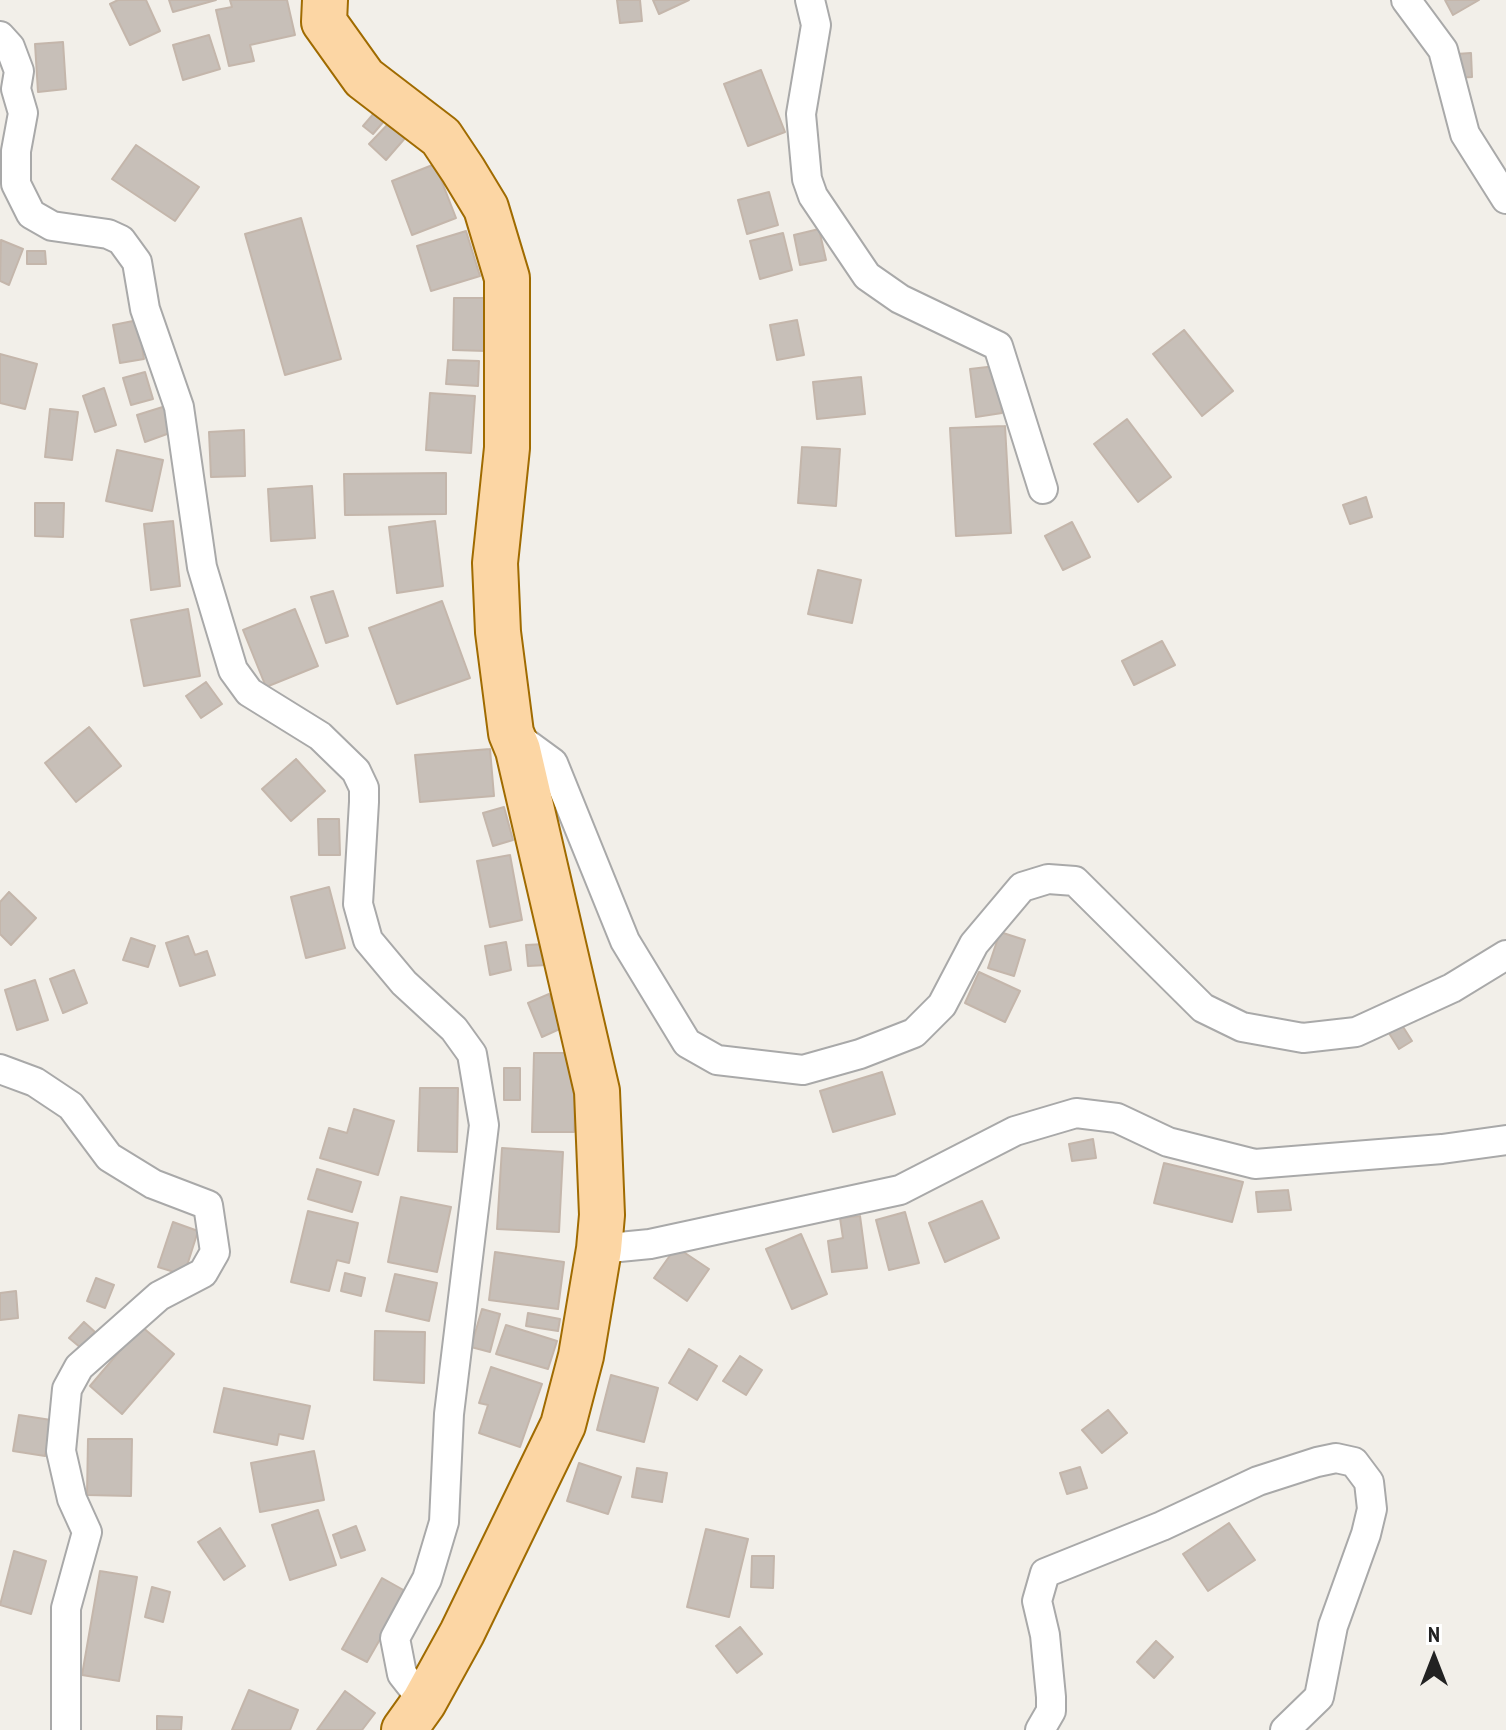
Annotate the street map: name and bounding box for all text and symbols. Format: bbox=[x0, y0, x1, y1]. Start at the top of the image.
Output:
north arrow bbox=[1394, 1618, 1474, 1698]
text: N bbox=[1428, 1620, 1440, 1648]

